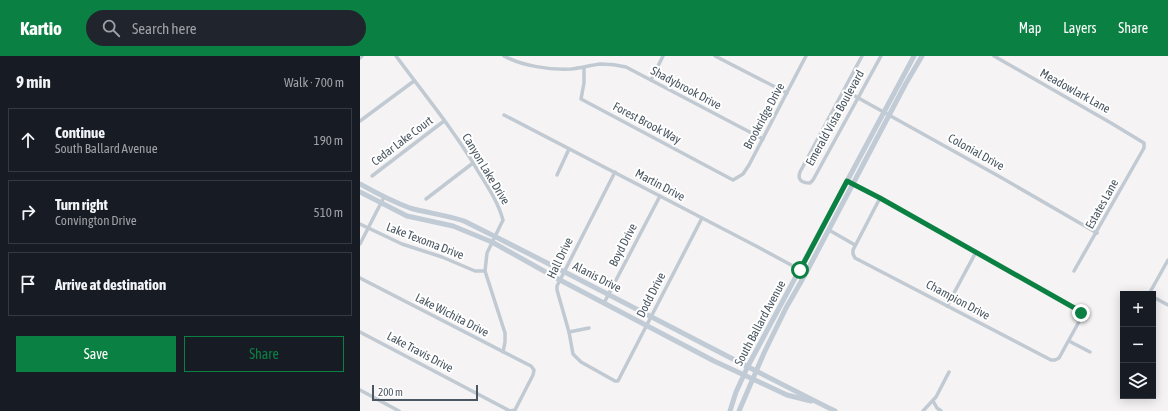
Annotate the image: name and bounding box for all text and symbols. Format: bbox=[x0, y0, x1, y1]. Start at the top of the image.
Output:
search box bbox=[86, 10, 366, 46]
text: Kartio bbox=[20, 17, 62, 39]
icon: search bbox=[100, 17, 122, 39]
text: Search here bbox=[132, 20, 197, 37]
text: Map bbox=[1019, 20, 1041, 36]
text: Layers bbox=[1063, 20, 1096, 36]
text: Share bbox=[1118, 20, 1148, 36]
street label: Shadybrook Drive bbox=[648, 64, 724, 112]
street label: Meadowlark Lane bbox=[1037, 66, 1113, 116]
street label: Emerald Vista Boulevard bbox=[803, 68, 867, 168]
text: 9 min bbox=[16, 72, 51, 92]
text: Walk · 700 m bbox=[284, 75, 344, 90]
street label: Brookridge Drive bbox=[741, 80, 787, 152]
street label: Forest Brook Way bbox=[611, 99, 683, 147]
street label: Cedar Lake Court bbox=[369, 113, 436, 169]
text: Continue bbox=[55, 124, 105, 141]
icon: ahead bbox=[17, 129, 39, 151]
street label: Canyon Lake Drive bbox=[459, 131, 513, 207]
street label: Colonial Drive bbox=[945, 131, 1007, 173]
text: 190 m bbox=[314, 133, 343, 148]
text: South Ballard Avenue bbox=[55, 141, 158, 156]
street label: Martin Drive bbox=[633, 166, 687, 204]
street label: Estates Lane bbox=[1083, 177, 1121, 231]
text: Turn right bbox=[55, 196, 108, 213]
icon: right bbox=[17, 201, 39, 223]
text: 510 m bbox=[314, 205, 343, 220]
text: Convington Drive bbox=[55, 213, 137, 228]
street label: Lake Texoma Drive bbox=[384, 220, 466, 262]
street label: Boyd Drive bbox=[606, 221, 640, 269]
street label: Hall Drive bbox=[544, 235, 576, 281]
street label: Alanis Drive bbox=[570, 259, 624, 295]
route start bbox=[791, 261, 809, 279]
street label: Dodd Drive bbox=[634, 270, 668, 320]
icon: arrive bbox=[17, 273, 39, 295]
text: Arrive at destination bbox=[55, 276, 166, 293]
street label: Champion Drive bbox=[924, 277, 992, 323]
street label: South Ballard Avenue bbox=[732, 278, 788, 368]
street label: Lake Wichita Drive bbox=[413, 290, 491, 340]
map controls bbox=[1120, 291, 1156, 399]
button: + bbox=[1120, 291, 1156, 327]
route end bbox=[1072, 304, 1090, 322]
button: − bbox=[1120, 327, 1156, 363]
street label: Lake Travis Drive bbox=[385, 329, 455, 375]
button: Save bbox=[16, 336, 176, 372]
button: Share bbox=[184, 336, 344, 372]
button: layers bbox=[1120, 363, 1156, 399]
scale bar bbox=[372, 383, 478, 402]
text: 200 m bbox=[378, 386, 403, 398]

